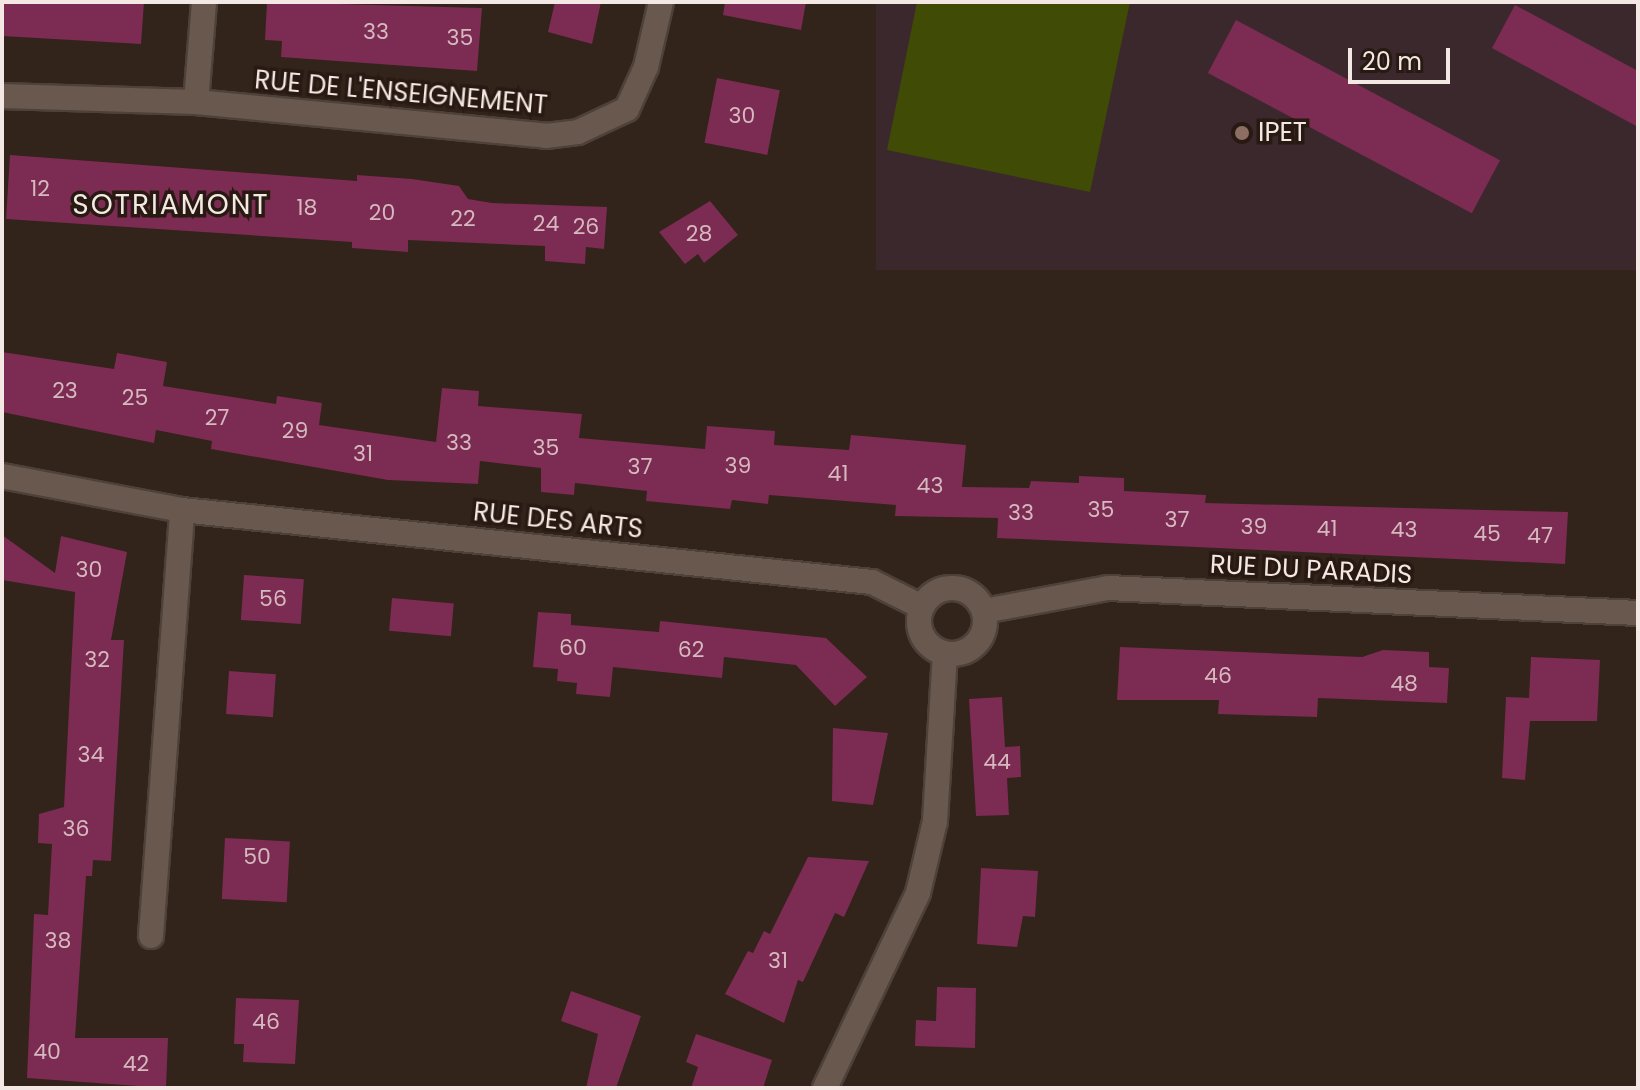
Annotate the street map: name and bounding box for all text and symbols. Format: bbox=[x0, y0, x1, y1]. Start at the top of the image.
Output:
house number: 33 bbox=[363, 19, 389, 45]
house number: 35 bbox=[447, 25, 473, 51]
scale bar bbox=[1352, 32, 1454, 82]
text: 20 m bbox=[1362, 45, 1422, 78]
street label: RUE DE L'ENSEIGNEMENT bbox=[253, 65, 549, 121]
house number: 30 bbox=[729, 103, 755, 129]
place label: IPET bbox=[1258, 117, 1307, 149]
marker: IPET bbox=[1233, 124, 1251, 142]
house number: 12 bbox=[30, 176, 50, 202]
district label: SOTRIAMONT bbox=[72, 188, 270, 222]
house number: 18 bbox=[297, 195, 317, 221]
house number: 20 bbox=[369, 200, 395, 226]
house number: 22 bbox=[450, 206, 476, 232]
house number: 24 bbox=[533, 211, 559, 237]
house number: 26 bbox=[573, 214, 599, 240]
house number: 28 bbox=[686, 221, 712, 247]
house number: 23 bbox=[52, 378, 78, 404]
house number: 25 bbox=[122, 385, 148, 411]
house number: 27 bbox=[205, 405, 229, 431]
house number: 29 bbox=[282, 418, 308, 444]
house number: 33 bbox=[446, 430, 472, 456]
house number: 35 bbox=[533, 435, 559, 461]
house number: 31 bbox=[353, 441, 373, 467]
house number: 39 bbox=[725, 453, 751, 479]
house number: 37 bbox=[628, 454, 652, 480]
house number: 41 bbox=[828, 461, 848, 487]
house number: 43 bbox=[917, 473, 943, 499]
street label: RUE DES ARTS bbox=[472, 497, 644, 545]
house number: 35 bbox=[1088, 497, 1114, 523]
house number: 33 bbox=[1008, 500, 1034, 526]
house number: 37 bbox=[1165, 507, 1189, 533]
house number: 39 bbox=[1241, 514, 1267, 540]
house number: 41 bbox=[1317, 516, 1337, 542]
house number: 43 bbox=[1391, 517, 1417, 543]
house number: 45 bbox=[1473, 521, 1501, 547]
house number: 47 bbox=[1527, 523, 1553, 549]
street label: RUE DU PARADIS bbox=[1209, 549, 1413, 591]
house number: 30 bbox=[76, 557, 102, 583]
house number: 56 bbox=[259, 586, 287, 612]
house number: 60 bbox=[559, 635, 587, 661]
house number: 62 bbox=[678, 637, 704, 663]
house number: 32 bbox=[84, 647, 110, 673]
house number: 46 bbox=[1204, 663, 1232, 689]
house number: 48 bbox=[1390, 671, 1418, 697]
house number: 34 bbox=[78, 742, 104, 768]
house number: 44 bbox=[983, 749, 1011, 775]
house number: 36 bbox=[63, 816, 89, 842]
house number: 50 bbox=[243, 844, 271, 870]
house number: 38 bbox=[45, 928, 71, 954]
house number: 31 bbox=[768, 948, 788, 974]
house number: 46 bbox=[252, 1009, 280, 1035]
house number: 40 bbox=[33, 1039, 61, 1065]
house number: 42 bbox=[123, 1051, 149, 1077]

